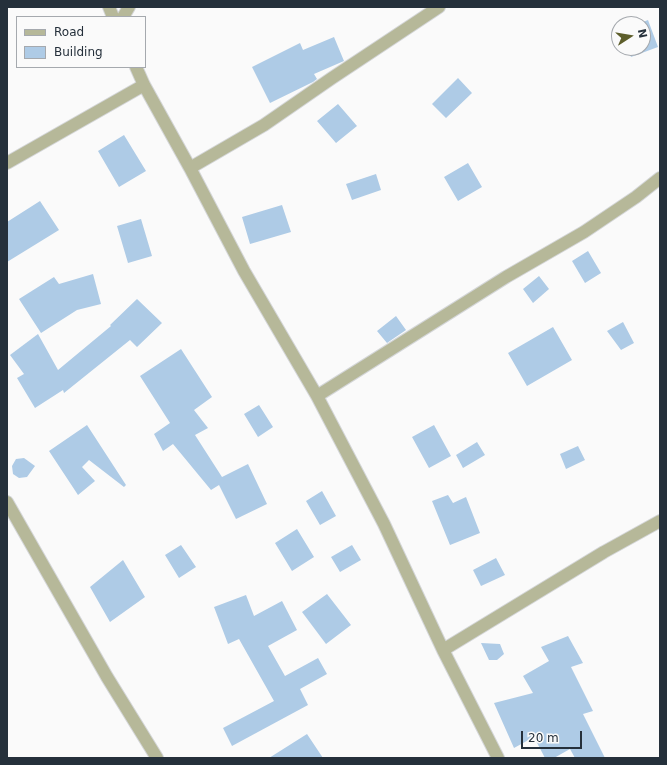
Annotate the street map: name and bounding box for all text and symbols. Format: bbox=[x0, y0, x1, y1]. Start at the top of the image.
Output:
legend bbox=[16, 16, 146, 68]
north arrow bbox=[611, 16, 651, 56]
text: Road bbox=[54, 25, 84, 39]
text: N bbox=[635, 28, 650, 39]
text: Building bbox=[54, 45, 103, 59]
scale bar bbox=[523, 723, 584, 749]
text: 20 m bbox=[528, 731, 559, 745]

